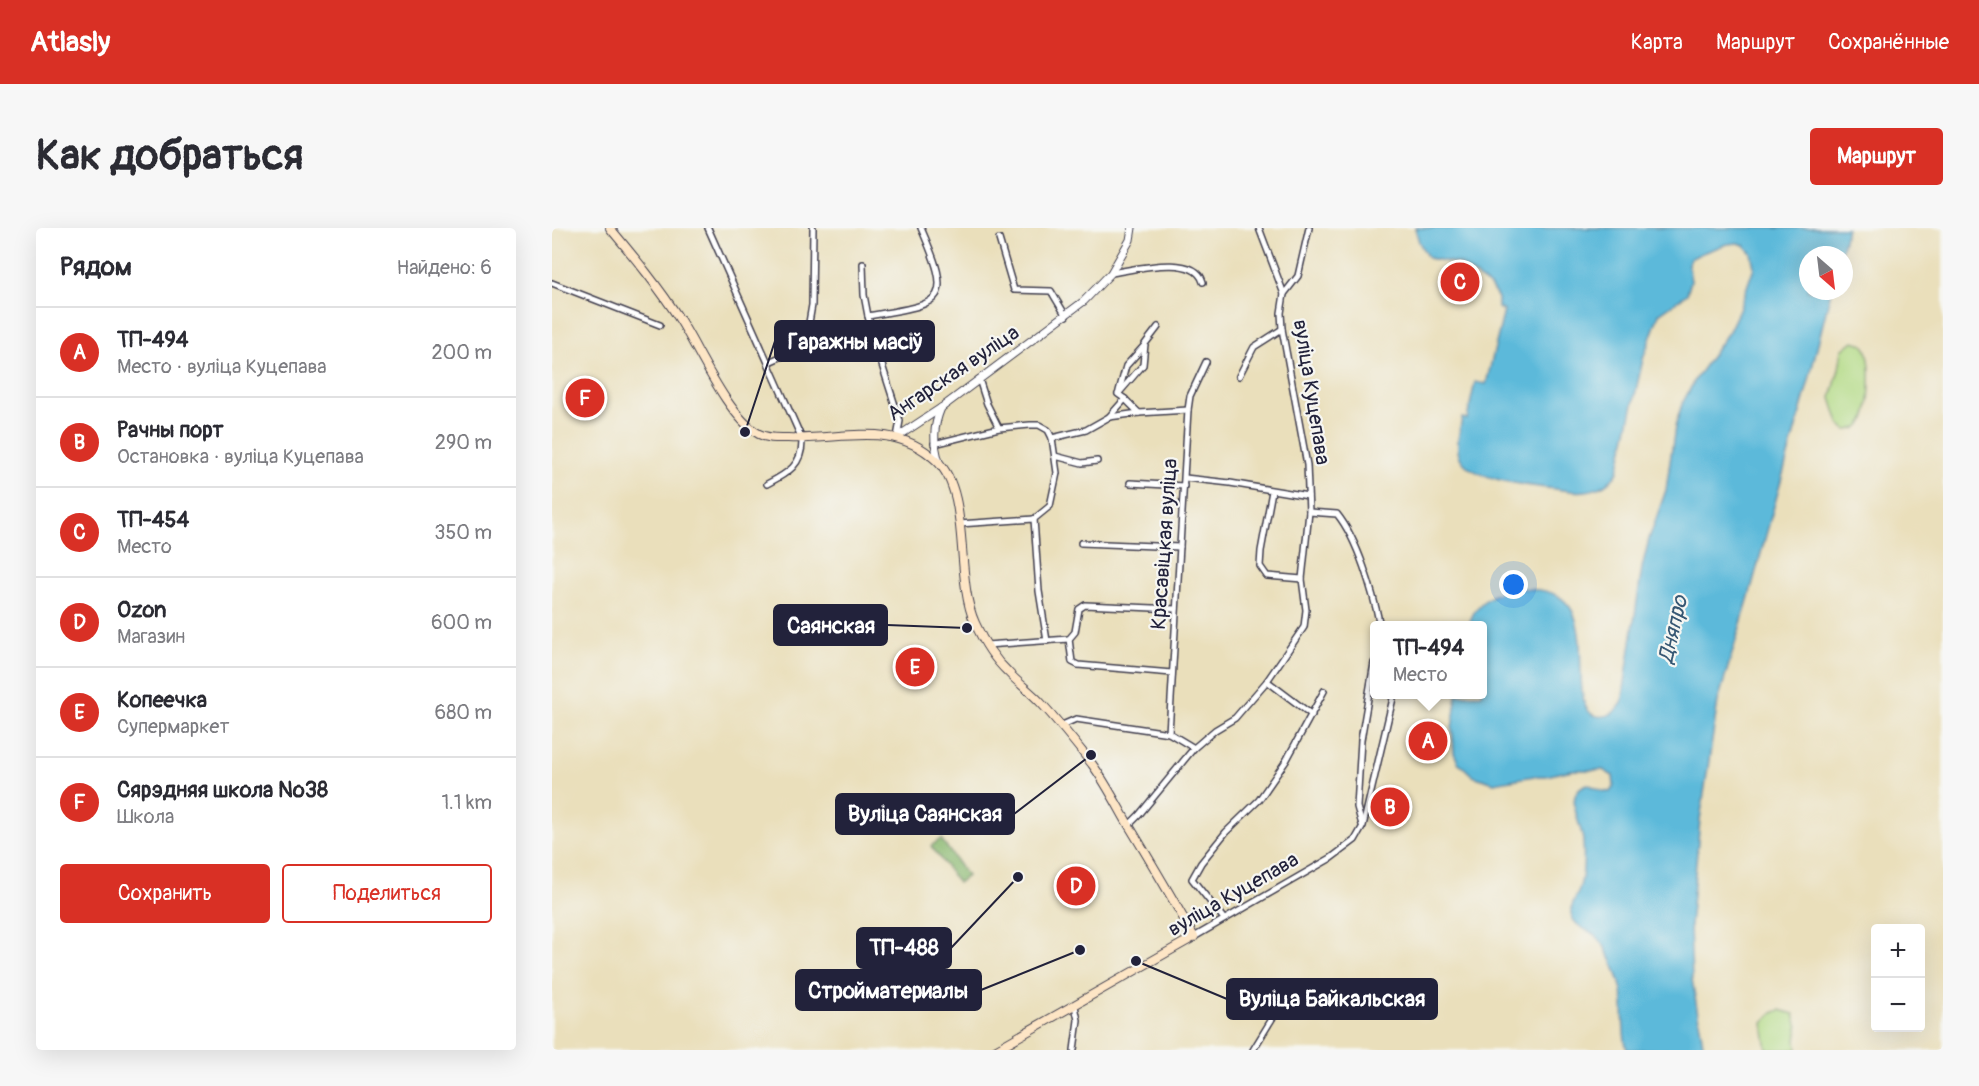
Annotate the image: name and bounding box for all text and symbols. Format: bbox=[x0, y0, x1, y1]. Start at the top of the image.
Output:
text: Atlasly bbox=[30, 25, 110, 60]
text: Карта bbox=[1631, 29, 1683, 56]
text: Маршрут bbox=[1716, 29, 1795, 56]
text: Сохранённые bbox=[1828, 29, 1949, 56]
button: Маршрут bbox=[1810, 128, 1943, 185]
text: Как добраться bbox=[36, 130, 303, 182]
north arrow bbox=[1799, 246, 1853, 300]
text: Рядом bbox=[60, 251, 132, 283]
text: Найдено: 6 bbox=[397, 255, 492, 280]
pin: C bbox=[1440, 260, 1480, 304]
street label: вуліца Куцепава bbox=[1287, 318, 1336, 467]
street label: Ангарская вуліца bbox=[882, 319, 1025, 428]
callout: Гаражны масіў bbox=[775, 321, 934, 361]
text: ТП-494 bbox=[117, 326, 189, 354]
text: Гаражны масіў bbox=[788, 328, 923, 356]
text: A bbox=[73, 340, 86, 365]
text: 200 m bbox=[431, 340, 492, 365]
text: Место · вуліца Куцепава bbox=[117, 354, 327, 379]
pin: F bbox=[566, 376, 604, 420]
text: Рачны порт bbox=[117, 416, 224, 444]
text: B bbox=[74, 430, 85, 455]
text: 290 m bbox=[435, 430, 492, 455]
text: Остановка · вуліца Куцепава bbox=[117, 444, 364, 469]
street label: Красавіцкая вуліца bbox=[1145, 458, 1184, 631]
text: ТП-454 bbox=[117, 506, 189, 534]
text: C bbox=[73, 520, 86, 545]
text: 350 m bbox=[434, 520, 492, 545]
text: Место bbox=[117, 534, 172, 559]
your location bbox=[1499, 570, 1528, 599]
water label: Дняпро bbox=[1651, 591, 1695, 666]
text: Ozon bbox=[117, 596, 166, 624]
callout: Саянская bbox=[774, 605, 887, 645]
text: D bbox=[73, 610, 86, 635]
text: 600 m bbox=[431, 610, 492, 635]
text: Саянская bbox=[787, 612, 875, 640]
popup bbox=[1370, 621, 1487, 699]
text: Магазин bbox=[117, 624, 185, 649]
text: ТП-494 bbox=[1393, 634, 1464, 662]
pin: E bbox=[896, 644, 934, 690]
text: Место bbox=[1393, 662, 1447, 687]
text: Копеечка bbox=[117, 686, 207, 714]
text: E bbox=[74, 700, 85, 725]
text: 680 m bbox=[435, 700, 492, 725]
text: Супермаркет bbox=[117, 714, 229, 739]
pin: A bbox=[1408, 718, 1448, 764]
text: Сярэдняя школа №38 bbox=[117, 776, 328, 804]
pin: B bbox=[1370, 784, 1410, 830]
text: F bbox=[73, 790, 86, 815]
text: 1.1 km bbox=[442, 790, 492, 815]
callout: Вуліца Саянская bbox=[836, 794, 1014, 834]
text: Вуліца Саянская bbox=[848, 800, 1002, 828]
text: Школа bbox=[117, 804, 174, 829]
street label: вуліца Куцепава bbox=[1163, 846, 1304, 943]
button: Сохранить bbox=[60, 864, 270, 923]
button: Поделиться bbox=[282, 864, 492, 923]
pin: D bbox=[1056, 864, 1096, 908]
map controls bbox=[1871, 924, 1925, 1032]
button: + bbox=[1871, 924, 1925, 978]
callout: ТП-488 bbox=[857, 928, 951, 968]
text: ТП-488 bbox=[868, 934, 939, 962]
callout: Стройматериалы bbox=[796, 970, 981, 1010]
text: Стройматериалы bbox=[808, 977, 968, 1005]
button: − bbox=[1871, 978, 1925, 1032]
callout: Вуліца Байкальская bbox=[1227, 979, 1437, 1019]
text: Вуліца Байкальская bbox=[1239, 985, 1425, 1013]

